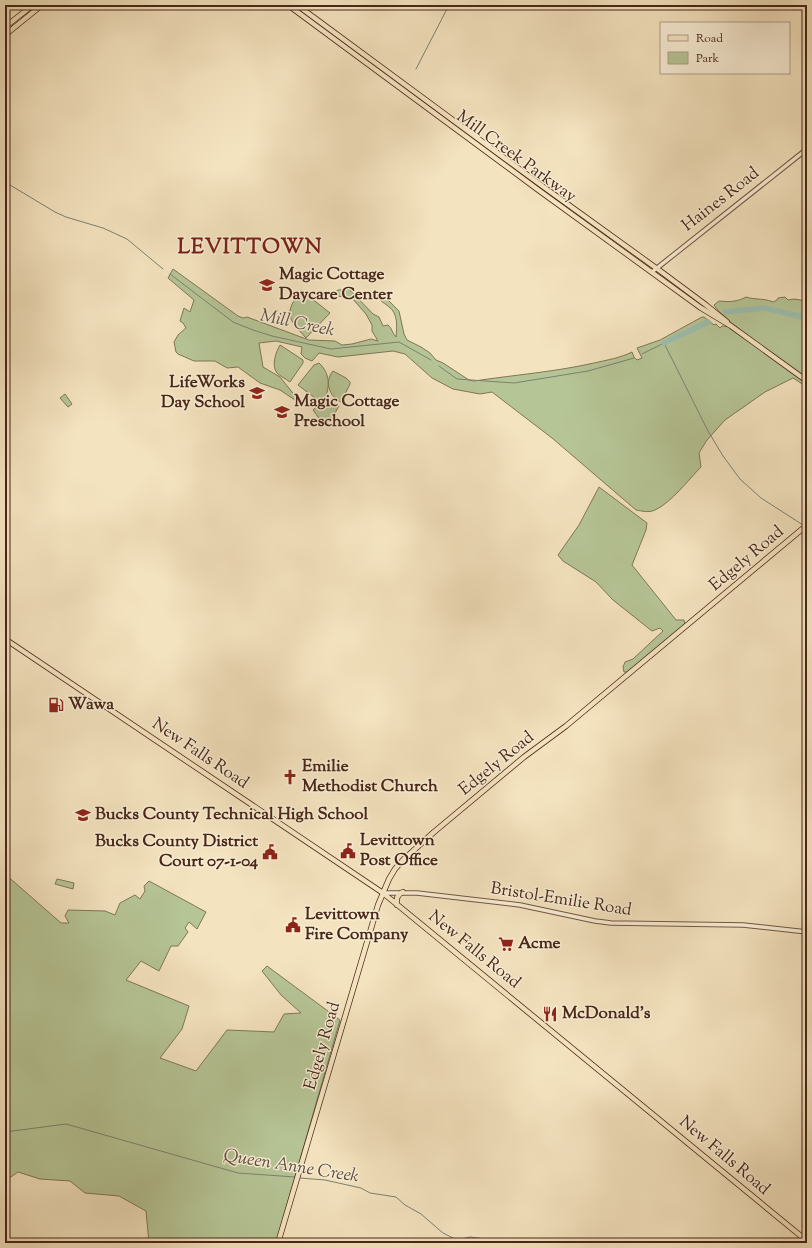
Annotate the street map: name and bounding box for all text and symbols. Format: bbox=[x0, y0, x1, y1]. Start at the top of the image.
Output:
legend bbox=[660, 22, 790, 74]
text: Road bbox=[696, 30, 723, 48]
text: Park bbox=[696, 50, 719, 68]
street label: Mill Creek Parkway bbox=[451, 105, 581, 209]
street label: Haines Road bbox=[677, 162, 765, 238]
district label: LEVITTOWN bbox=[177, 233, 323, 263]
place label: Magic Cottage Daycare Center bbox=[279, 263, 393, 307]
school or university icon: Magic Cottage Daycare Center bbox=[258, 276, 276, 294]
water label: Mill Creek bbox=[257, 303, 337, 345]
place label: LifeWorks Day School bbox=[161, 371, 245, 415]
school or university icon: LifeWorks Day School bbox=[248, 384, 266, 402]
place label: Magic Cottage Preschool bbox=[294, 390, 399, 434]
school or university icon: Magic Cottage Preschool bbox=[273, 403, 291, 421]
street label: Edgely Road bbox=[705, 520, 790, 597]
place label: Wawa bbox=[68, 693, 114, 717]
fuel station icon: Wawa bbox=[47, 696, 65, 714]
street label: New Falls Road bbox=[147, 713, 254, 796]
street label: Edgely Road bbox=[454, 726, 540, 802]
place label: Emilie Methodist Church bbox=[302, 755, 438, 799]
church icon: Emilie Methodist Church bbox=[281, 768, 299, 786]
place label: Bucks County Technical High School bbox=[95, 803, 369, 827]
school or university icon: Bucks County Technical High School bbox=[74, 806, 92, 824]
place label: Levittown Post Office bbox=[360, 829, 438, 873]
place label: Bucks County District Court 07-1-04 bbox=[95, 830, 258, 874]
public building icon: Levittown Post Office bbox=[339, 842, 357, 860]
public building icon: Bucks County District Court 07-1-04 bbox=[261, 843, 279, 861]
street label: Bristol-Emilie Road bbox=[489, 877, 634, 923]
place label: Levittown Fire Company bbox=[305, 903, 409, 947]
street label: New Falls Road bbox=[423, 905, 526, 995]
public building icon: Levittown Fire Company bbox=[284, 916, 302, 934]
place label: Acme bbox=[518, 932, 561, 956]
supermarket icon: Acme bbox=[497, 935, 515, 953]
street label: Edgely Road bbox=[299, 999, 347, 1093]
place label: McDonald's bbox=[562, 1002, 651, 1026]
restaurant icon: McDonald's bbox=[541, 1005, 559, 1023]
street label: New Falls Road bbox=[673, 1111, 775, 1202]
water label: Queen Anne Creek bbox=[221, 1143, 361, 1191]

